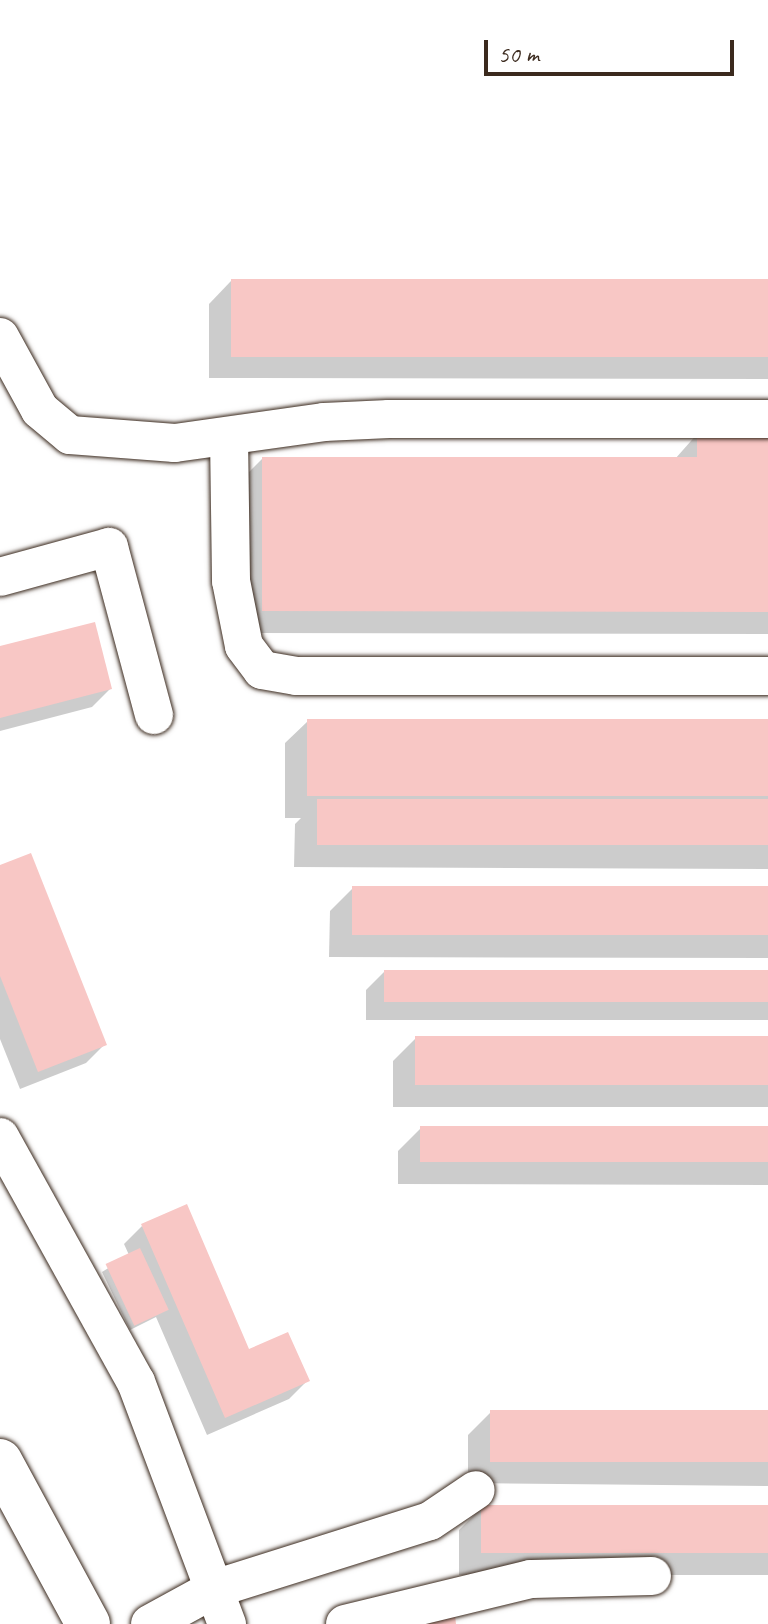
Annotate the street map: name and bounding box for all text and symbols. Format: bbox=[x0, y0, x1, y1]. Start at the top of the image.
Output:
scale bar bbox=[488, 24, 738, 74]
text: 50 m bbox=[498, 39, 539, 69]

